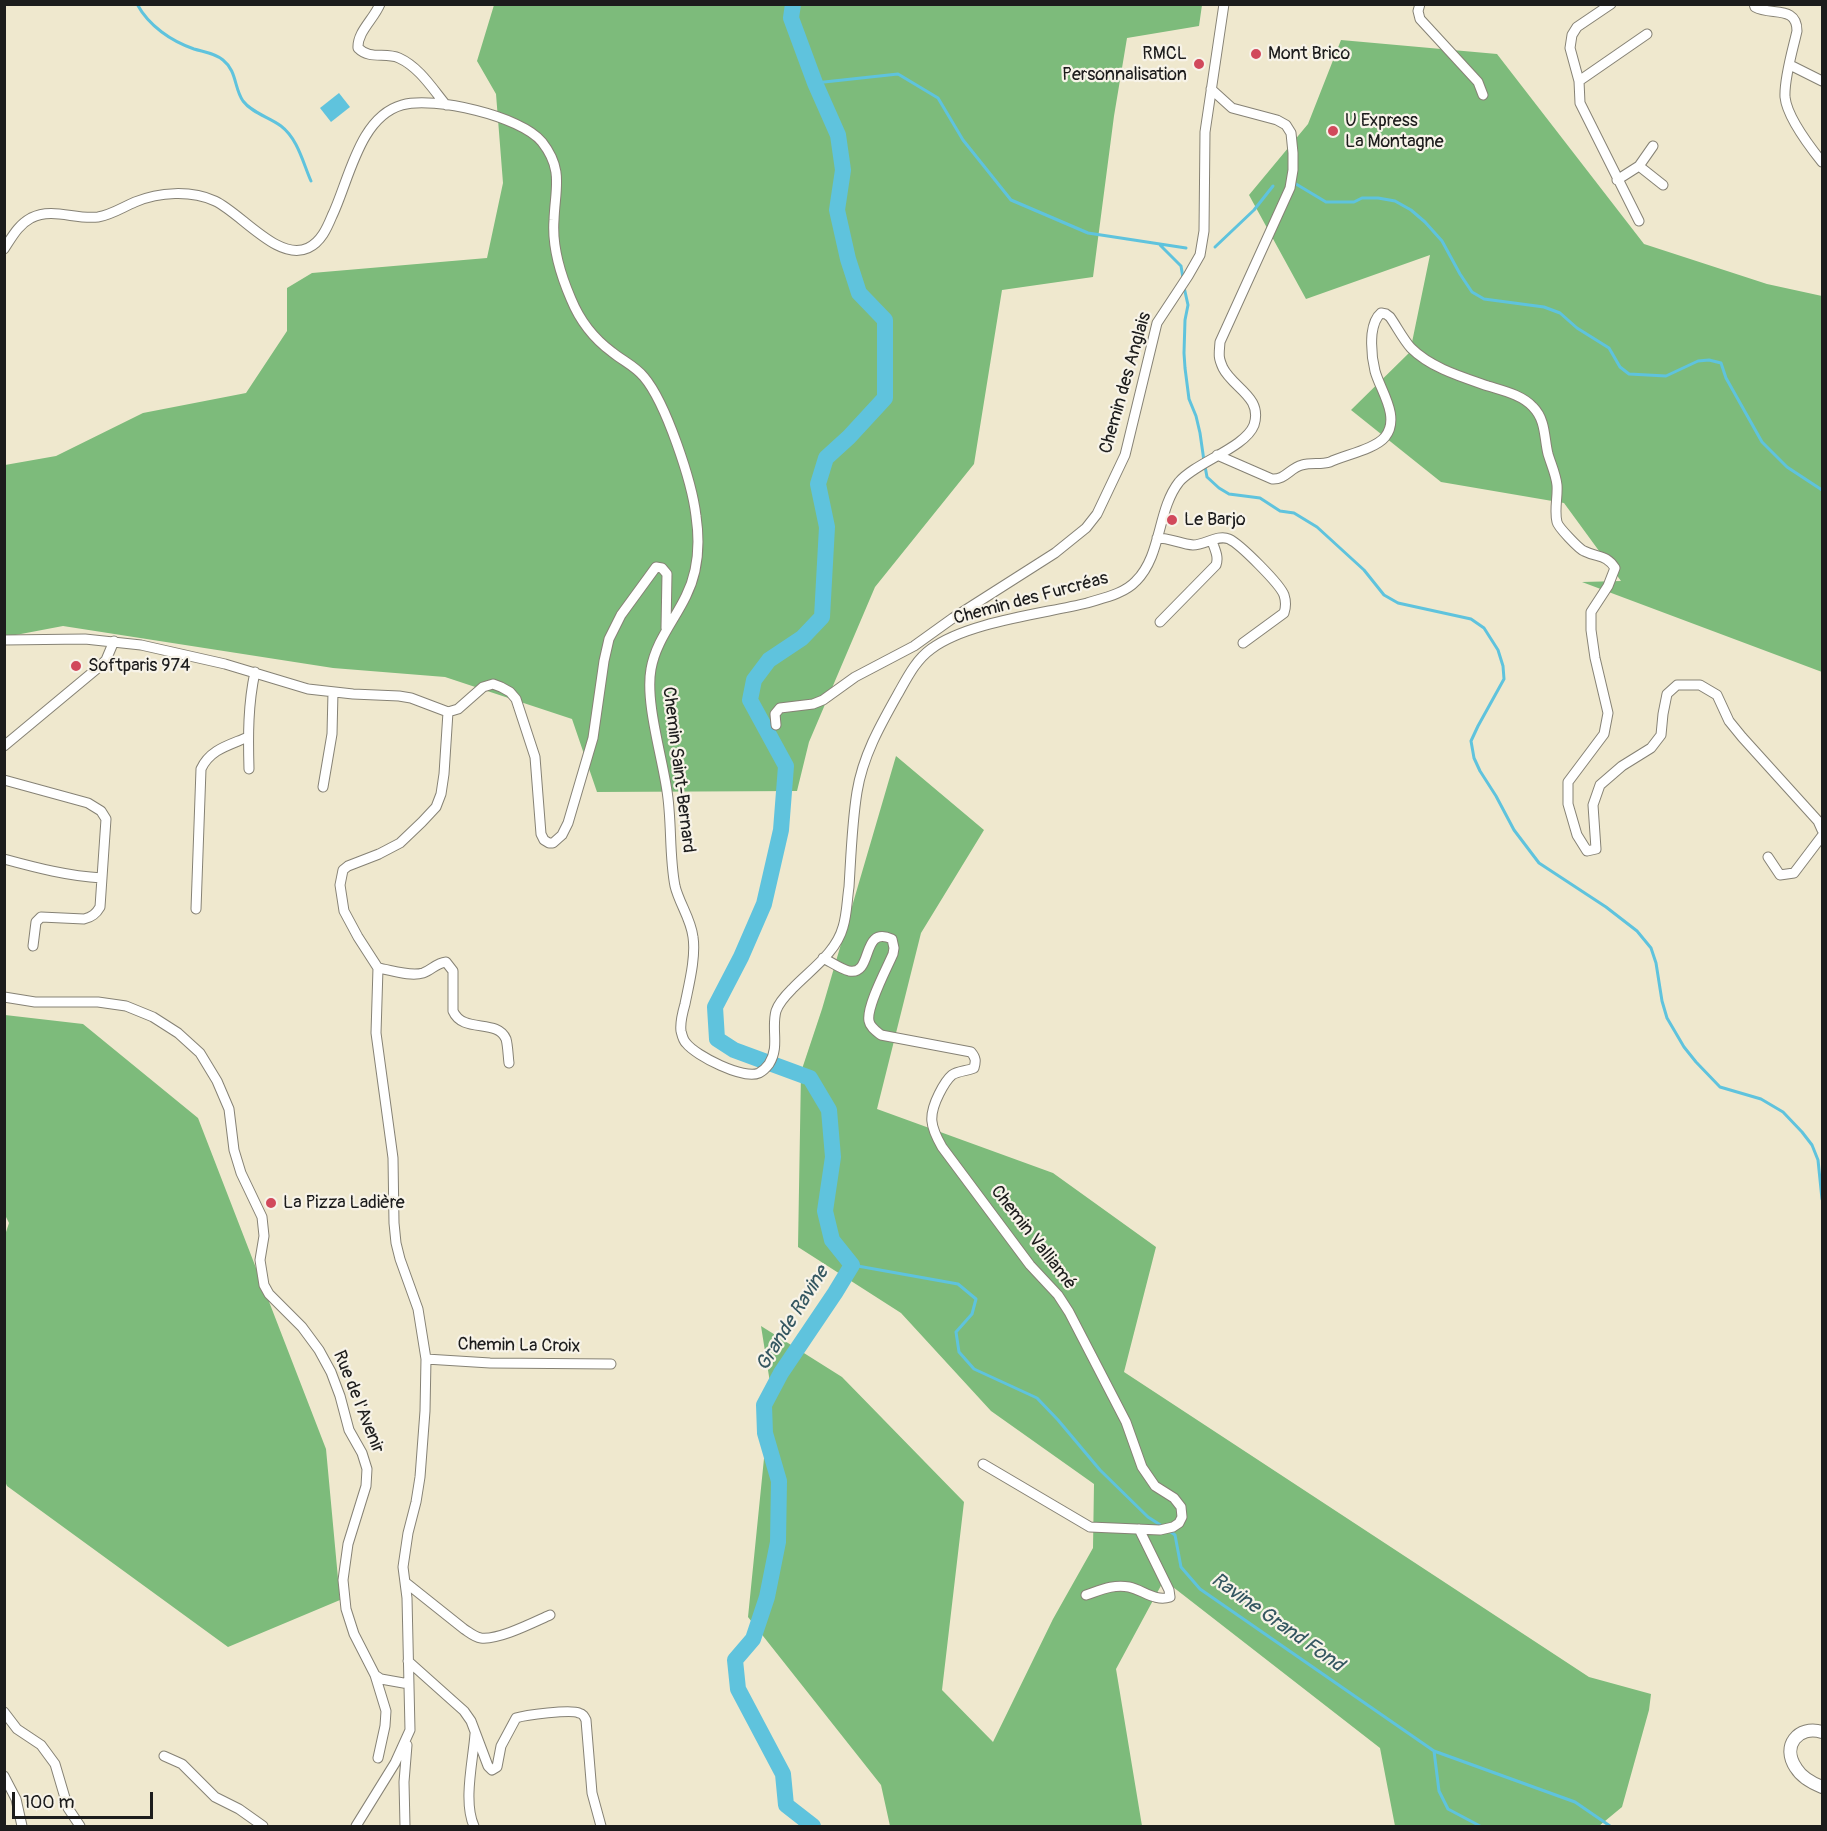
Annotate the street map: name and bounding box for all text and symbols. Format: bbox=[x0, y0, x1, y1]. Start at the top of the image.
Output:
place label: RMCL Personnalisation bbox=[1062, 43, 1187, 86]
place label: Mont Brico bbox=[1268, 43, 1350, 65]
marker: Mont Brico bbox=[1249, 47, 1263, 61]
marker: RMCL Personnalisation bbox=[1192, 57, 1206, 71]
place label: U Express La Montagne bbox=[1345, 110, 1444, 152]
marker: U Express La Montagne bbox=[1326, 124, 1340, 138]
street label: Chemin des Anglais bbox=[1095, 310, 1157, 456]
place label: Le Barjo bbox=[1184, 509, 1246, 531]
marker: Le Barjo bbox=[1165, 513, 1179, 527]
street label: Chemin des Furcréas bbox=[951, 568, 1111, 630]
place label: Softparis 974 bbox=[88, 655, 190, 677]
marker: Softparis 974 bbox=[69, 659, 83, 673]
street label: Chemin Saint-Bernard bbox=[657, 686, 699, 854]
street label: Chemin Valliamé bbox=[986, 1182, 1080, 1294]
place label: La Pizza Ladière bbox=[283, 1192, 405, 1214]
marker: La Pizza Ladière bbox=[264, 1196, 278, 1210]
water label: Grande Ravine bbox=[751, 1262, 835, 1376]
street label: Chemin La Croix bbox=[457, 1334, 581, 1358]
street label: Rue de l'Avenir bbox=[328, 1347, 388, 1457]
water label: Ravine Grand Fond bbox=[1206, 1568, 1348, 1678]
scale bar bbox=[15, 1780, 156, 1818]
text: 100 m bbox=[23, 1791, 75, 1814]

